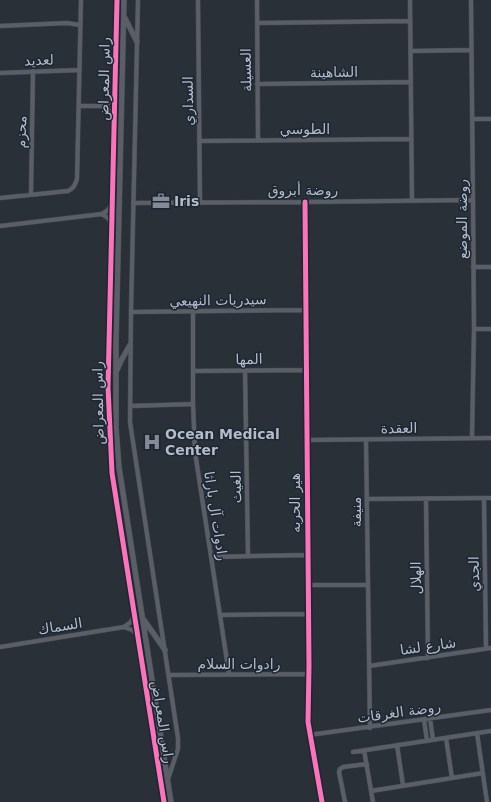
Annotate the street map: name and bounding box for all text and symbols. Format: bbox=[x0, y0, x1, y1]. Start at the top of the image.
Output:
street label: راس المعراض bbox=[95, 37, 114, 121]
street label: العسيلة bbox=[238, 48, 254, 92]
street label: لعديد bbox=[24, 51, 54, 69]
street label: الشاهينة bbox=[310, 64, 358, 80]
street label: السداري bbox=[180, 76, 197, 126]
street label: محزم bbox=[13, 115, 30, 149]
street label: الطوسي bbox=[280, 121, 330, 138]
street label: روضة الموضع bbox=[454, 179, 471, 259]
street label: روضة أبروق bbox=[268, 181, 338, 199]
office icon: Iris bbox=[151, 191, 171, 211]
place label: Iris bbox=[174, 193, 199, 209]
street label: سيدريات النهيعي bbox=[169, 291, 267, 310]
street label: المها bbox=[235, 351, 263, 368]
street label: راس المعراض bbox=[89, 361, 108, 445]
street label: العقدة bbox=[381, 420, 417, 436]
place label: Ocean Medical Center bbox=[165, 426, 280, 458]
hospital icon: Ocean Medical Center bbox=[142, 432, 162, 452]
street label: رادوات آل باراثا bbox=[200, 470, 231, 562]
street label: الغيث bbox=[228, 470, 244, 504]
street label: هير الحربه bbox=[287, 473, 304, 533]
street label: منيفة bbox=[348, 497, 364, 527]
street label: الجدي bbox=[466, 556, 483, 592]
street label: الهلال bbox=[408, 561, 425, 595]
street label: السماك bbox=[37, 615, 83, 637]
street label: شارع لشا bbox=[399, 634, 457, 659]
street label: رادوات السلام bbox=[198, 656, 280, 673]
street label: راس المعراض bbox=[148, 679, 177, 765]
street label: روضة الغرقات bbox=[356, 698, 442, 727]

